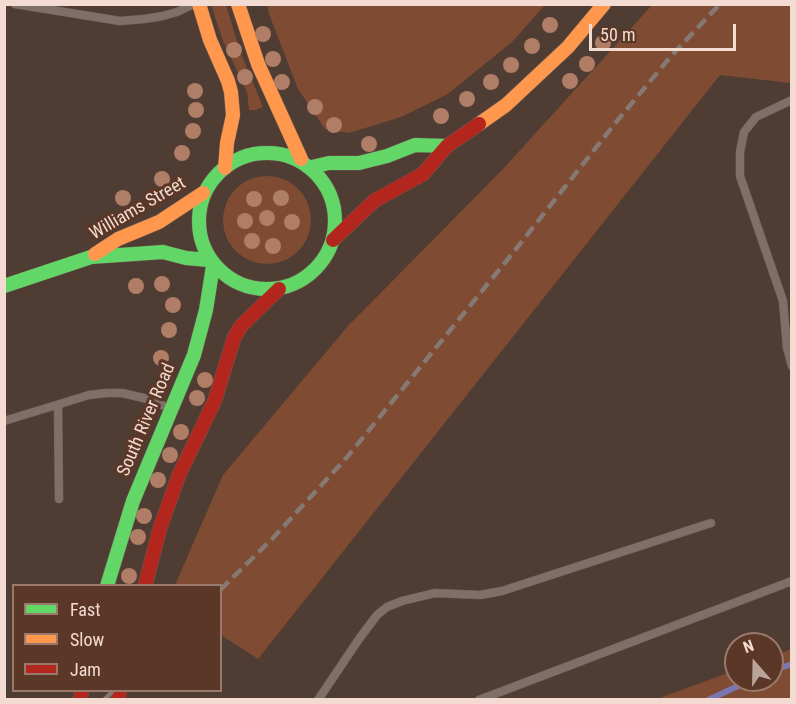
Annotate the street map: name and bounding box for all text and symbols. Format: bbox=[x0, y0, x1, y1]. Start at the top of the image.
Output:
scale bar bbox=[592, 12, 739, 50]
text: 50 m bbox=[600, 24, 635, 45]
street label: Williams Street bbox=[86, 173, 190, 245]
street label: South River Road bbox=[113, 360, 181, 480]
legend bbox=[12, 584, 222, 692]
text: Fast bbox=[70, 599, 101, 620]
text: Slow bbox=[70, 629, 104, 650]
north arrow bbox=[724, 632, 784, 692]
text: N bbox=[740, 636, 756, 657]
text: Jam bbox=[70, 659, 101, 680]

